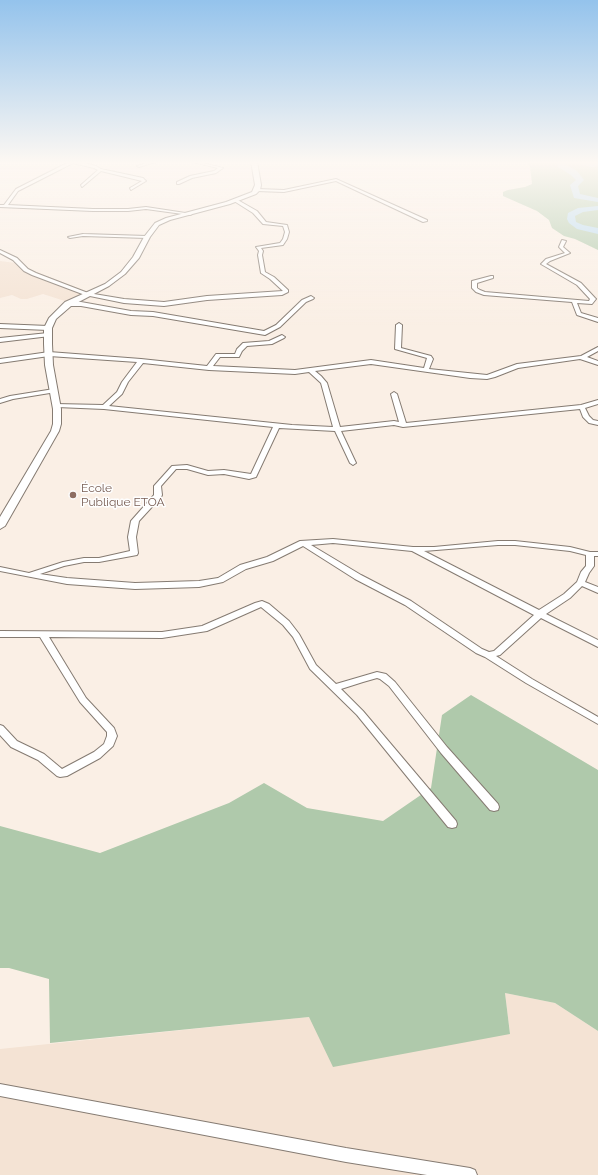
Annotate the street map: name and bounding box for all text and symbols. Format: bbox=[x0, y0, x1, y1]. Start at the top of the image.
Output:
place label: École Publique ETOA bbox=[81, 481, 165, 509]
marker: École Publique ETOA bbox=[68, 490, 78, 500]

